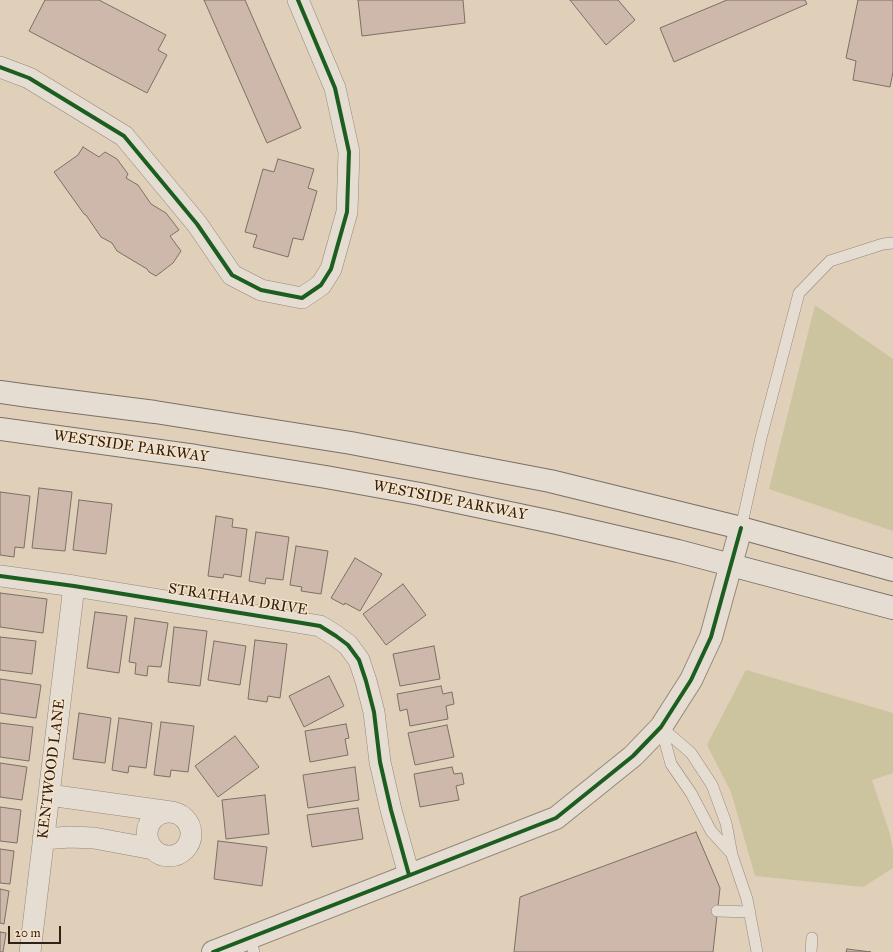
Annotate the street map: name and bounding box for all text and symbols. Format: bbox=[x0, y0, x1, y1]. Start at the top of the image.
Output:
street label: WESTSIDE PARKWAY bbox=[52, 427, 210, 467]
street label: WESTSIDE PARKWAY bbox=[371, 477, 529, 525]
street label: STRATHAM DRIVE bbox=[167, 580, 309, 620]
street label: KENTWOOD LANE bbox=[34, 698, 70, 840]
scale bar bbox=[10, 918, 63, 944]
text: 20 m bbox=[15, 926, 41, 940]

